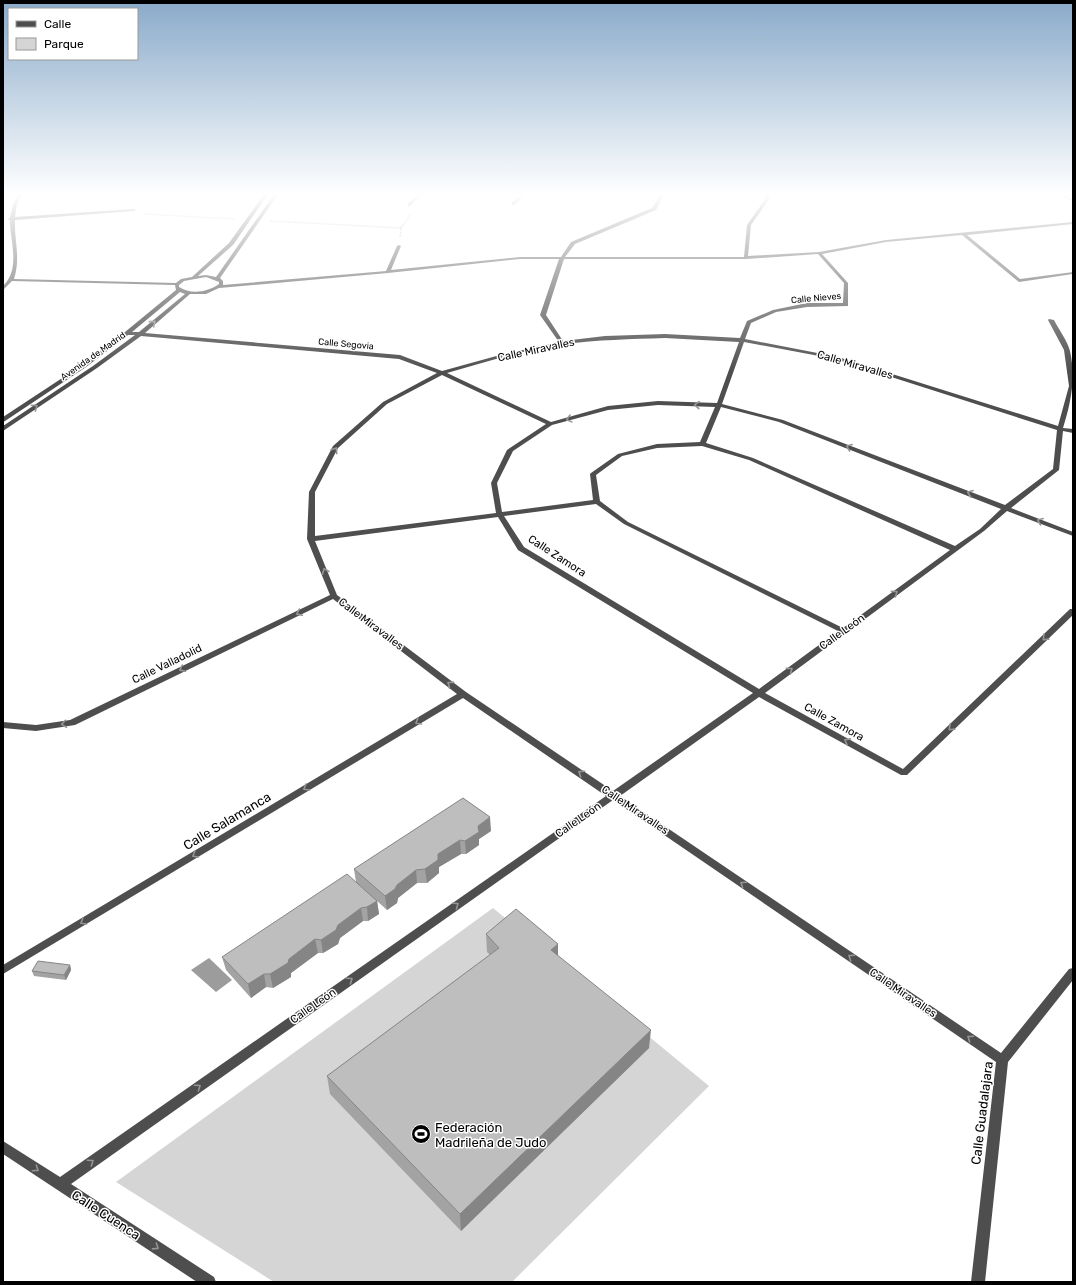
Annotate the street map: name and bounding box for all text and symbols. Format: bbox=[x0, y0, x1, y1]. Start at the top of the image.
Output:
legend bbox=[8, 8, 138, 60]
text: Calle bbox=[44, 17, 71, 31]
text: Parque bbox=[44, 37, 84, 51]
street label: Calle Nieves bbox=[790, 291, 842, 305]
one-way arrow bbox=[148, 321, 155, 328]
street label: Avenida de Madrid bbox=[59, 330, 127, 382]
street label: Calle Miravalles bbox=[496, 335, 576, 364]
street label: Calle Segovia bbox=[318, 337, 374, 351]
street label: Calle Miravalles bbox=[816, 348, 895, 382]
one-way arrow bbox=[694, 400, 700, 409]
one-way arrow bbox=[31, 405, 38, 412]
one-way arrow bbox=[566, 414, 572, 422]
one-way arrow bbox=[845, 443, 852, 451]
one-way arrow bbox=[330, 447, 337, 454]
one-way arrow bbox=[967, 490, 974, 498]
one-way arrow bbox=[1036, 517, 1043, 525]
street label: Calle Zamora bbox=[526, 532, 588, 580]
one-way arrow bbox=[321, 568, 329, 575]
one-way arrow bbox=[891, 591, 898, 598]
street label: Calle Miravalles bbox=[336, 595, 406, 653]
one-way arrow bbox=[296, 608, 304, 616]
street label: Calle León bbox=[817, 611, 867, 653]
one-way arrow bbox=[1042, 633, 1050, 641]
street label: Calle Valladolid bbox=[130, 641, 204, 687]
one-way arrow bbox=[179, 664, 187, 672]
one-way arrow bbox=[786, 667, 793, 674]
one-way arrow bbox=[448, 682, 455, 689]
street label: Calle Zamora bbox=[802, 700, 866, 744]
one-way arrow bbox=[415, 717, 422, 724]
one-way arrow bbox=[61, 719, 68, 728]
one-way arrow bbox=[948, 723, 956, 731]
one-way arrow bbox=[844, 739, 851, 746]
one-way arrow bbox=[578, 770, 585, 778]
street label: Calle Miravalles bbox=[599, 783, 671, 837]
one-way arrow bbox=[303, 784, 310, 791]
street label: Calle Salamanca bbox=[181, 789, 273, 853]
street label: Calle León bbox=[553, 800, 603, 840]
one-way arrow bbox=[192, 851, 199, 858]
one-way arrow bbox=[741, 882, 748, 889]
one-way arrow bbox=[452, 903, 459, 910]
one-way arrow bbox=[80, 917, 87, 925]
one-way arrow bbox=[848, 955, 855, 962]
street label: Calle Miravalles bbox=[867, 966, 939, 1020]
one-way arrow bbox=[346, 977, 353, 985]
street label: Calle León bbox=[288, 986, 338, 1026]
one-way arrow bbox=[967, 1036, 974, 1043]
street label: Calle Guadalajara bbox=[968, 1060, 996, 1166]
one-way arrow bbox=[193, 1085, 200, 1092]
place label: Federación Madrileña de Judo bbox=[435, 1120, 546, 1150]
sports icon: Federación Madrileña de Judo bbox=[410, 1123, 432, 1145]
one-way arrow bbox=[87, 1160, 94, 1167]
one-way arrow bbox=[31, 1164, 38, 1171]
street label: Calle Cuenca bbox=[69, 1187, 143, 1243]
one-way arrow bbox=[152, 1243, 159, 1250]

